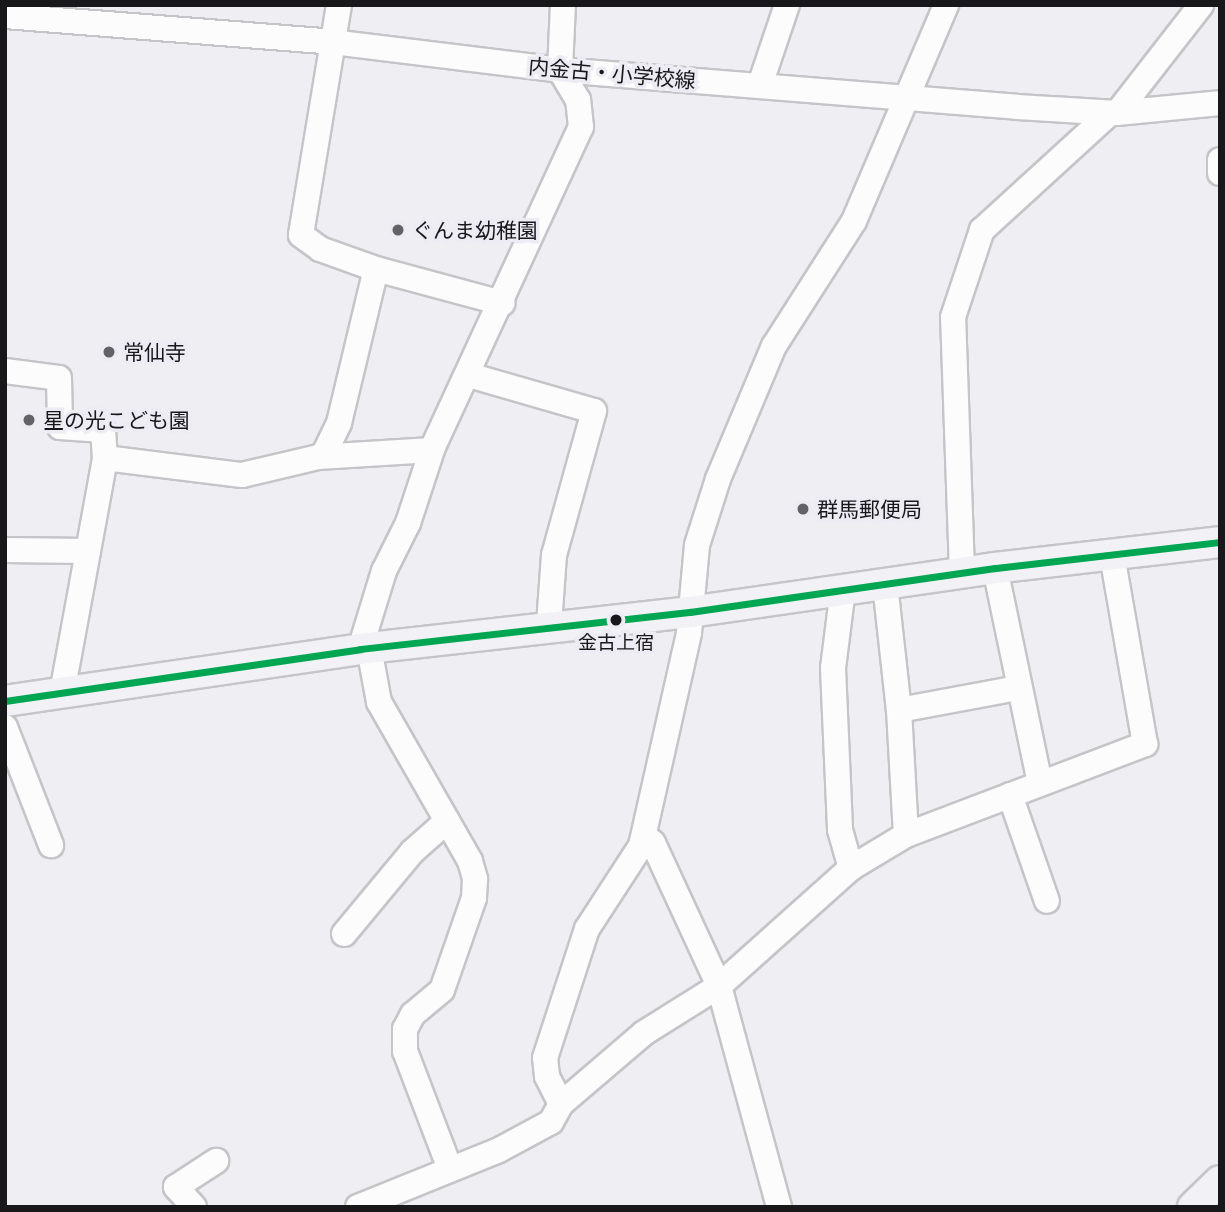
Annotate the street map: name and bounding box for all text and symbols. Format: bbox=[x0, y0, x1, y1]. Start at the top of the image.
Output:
street label: 内金古・小学校線 bbox=[527, 53, 697, 93]
place label: ぐんま幼稚園 bbox=[412, 217, 538, 243]
marker: ぐんま幼稚園 bbox=[390, 222, 406, 238]
place label: 常仙寺 bbox=[123, 339, 186, 365]
marker: 常仙寺 bbox=[101, 344, 117, 360]
place label: 星の光こども園 bbox=[43, 407, 190, 433]
marker: 星の光こども園 bbox=[21, 412, 37, 428]
place label: 群馬郵便局 bbox=[817, 496, 922, 522]
marker: 群馬郵便局 bbox=[795, 501, 811, 517]
marker: 金古上宿 bbox=[609, 613, 623, 627]
place label: 金古上宿 bbox=[578, 631, 654, 653]

